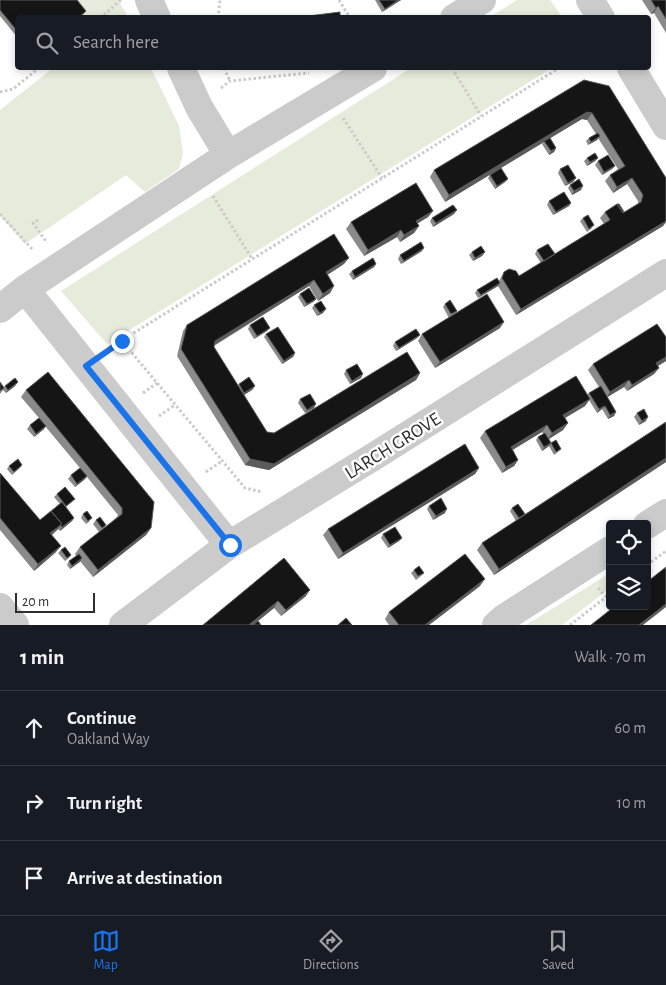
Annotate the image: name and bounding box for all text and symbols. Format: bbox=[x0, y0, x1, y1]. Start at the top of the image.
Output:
search box bbox=[15, 15, 651, 70]
icon: search bbox=[33, 29, 61, 57]
text: Search here bbox=[73, 33, 159, 52]
route end bbox=[111, 330, 134, 353]
street label: LARCH GROVE bbox=[342, 409, 444, 483]
map controls bbox=[606, 520, 651, 610]
button: locate bbox=[606, 520, 651, 565]
route start bbox=[219, 534, 242, 557]
button: layers bbox=[606, 565, 651, 610]
scale bar bbox=[15, 590, 95, 613]
text: 20 m bbox=[22, 595, 49, 609]
text: 1 min bbox=[20, 647, 64, 668]
text: Walk · 70 m bbox=[574, 649, 646, 665]
text: Continue bbox=[67, 709, 136, 728]
icon: ahead bbox=[20, 714, 48, 742]
text: 60 m bbox=[615, 720, 646, 736]
text: Oakland Way bbox=[67, 731, 150, 747]
icon: right bbox=[20, 789, 48, 817]
text: Turn right bbox=[67, 794, 142, 813]
text: 10 m bbox=[617, 795, 646, 811]
icon: arrive bbox=[20, 864, 48, 892]
text: Arrive at destination bbox=[67, 869, 223, 888]
tab: Map bbox=[92, 927, 120, 974]
tab: Directions bbox=[303, 927, 359, 974]
tab: Saved bbox=[542, 927, 574, 974]

